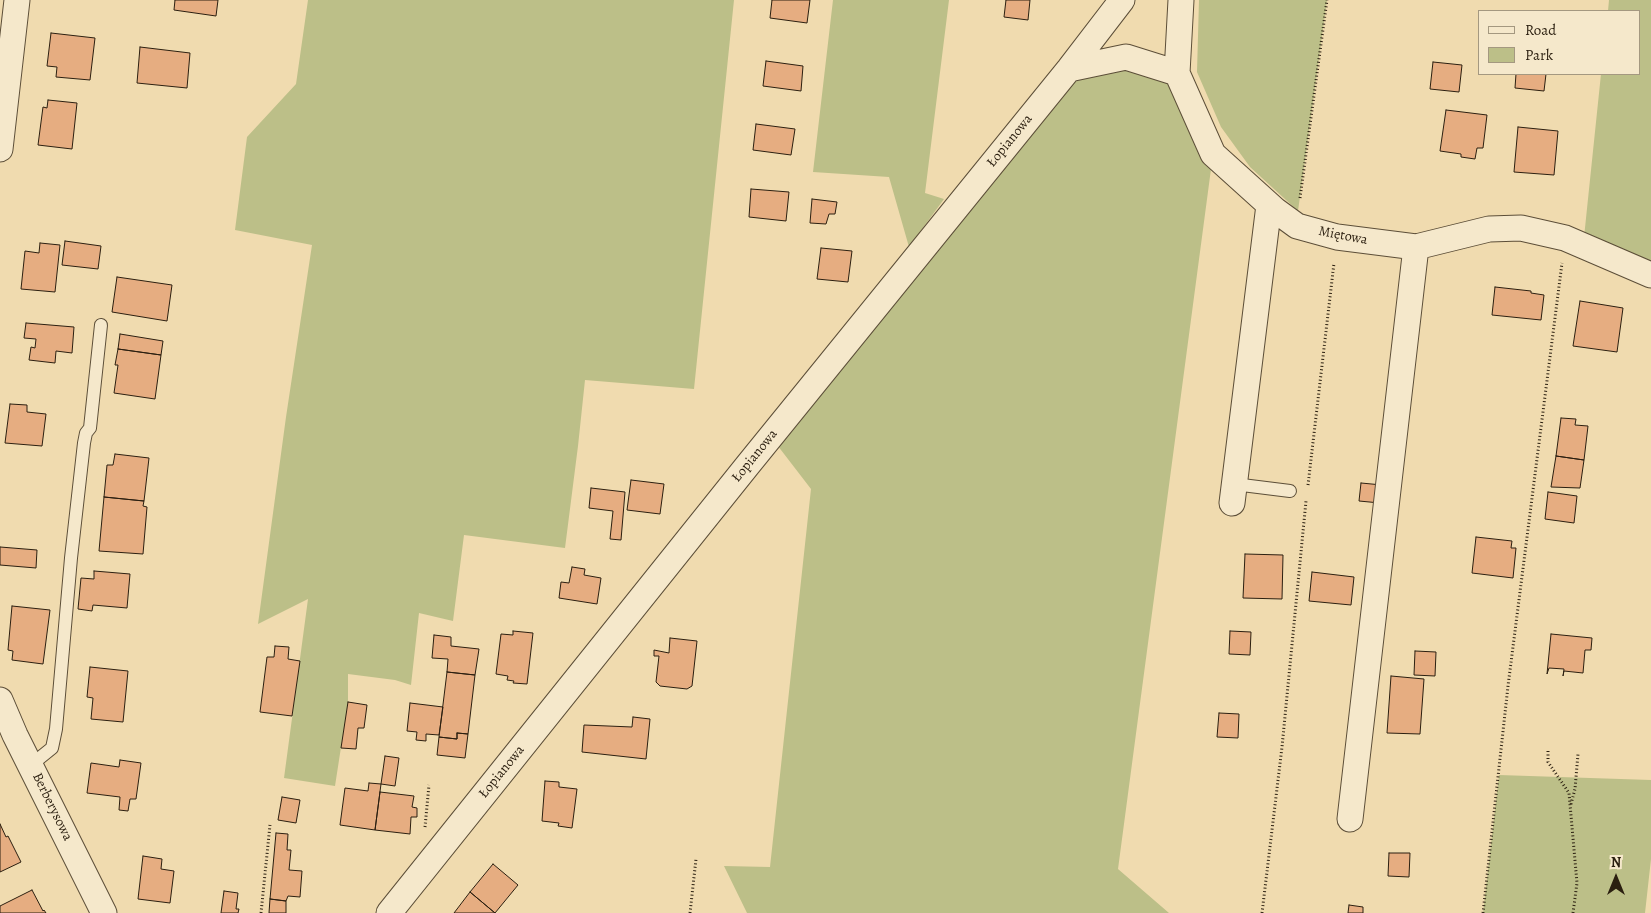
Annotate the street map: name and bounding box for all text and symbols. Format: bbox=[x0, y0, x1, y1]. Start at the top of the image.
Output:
legend bbox=[1478, 10, 1641, 75]
text: Road bbox=[1525, 20, 1556, 40]
text: Park bbox=[1525, 45, 1553, 65]
street label: Łopianowa bbox=[984, 111, 1036, 171]
street label: Miętowa bbox=[1317, 223, 1369, 249]
street label: Łopianowa bbox=[729, 426, 781, 486]
street label: Łopianowa bbox=[476, 742, 528, 802]
street label: Berberysowa bbox=[28, 770, 76, 844]
north arrow bbox=[1591, 853, 1641, 903]
text: N bbox=[1611, 853, 1621, 872]

